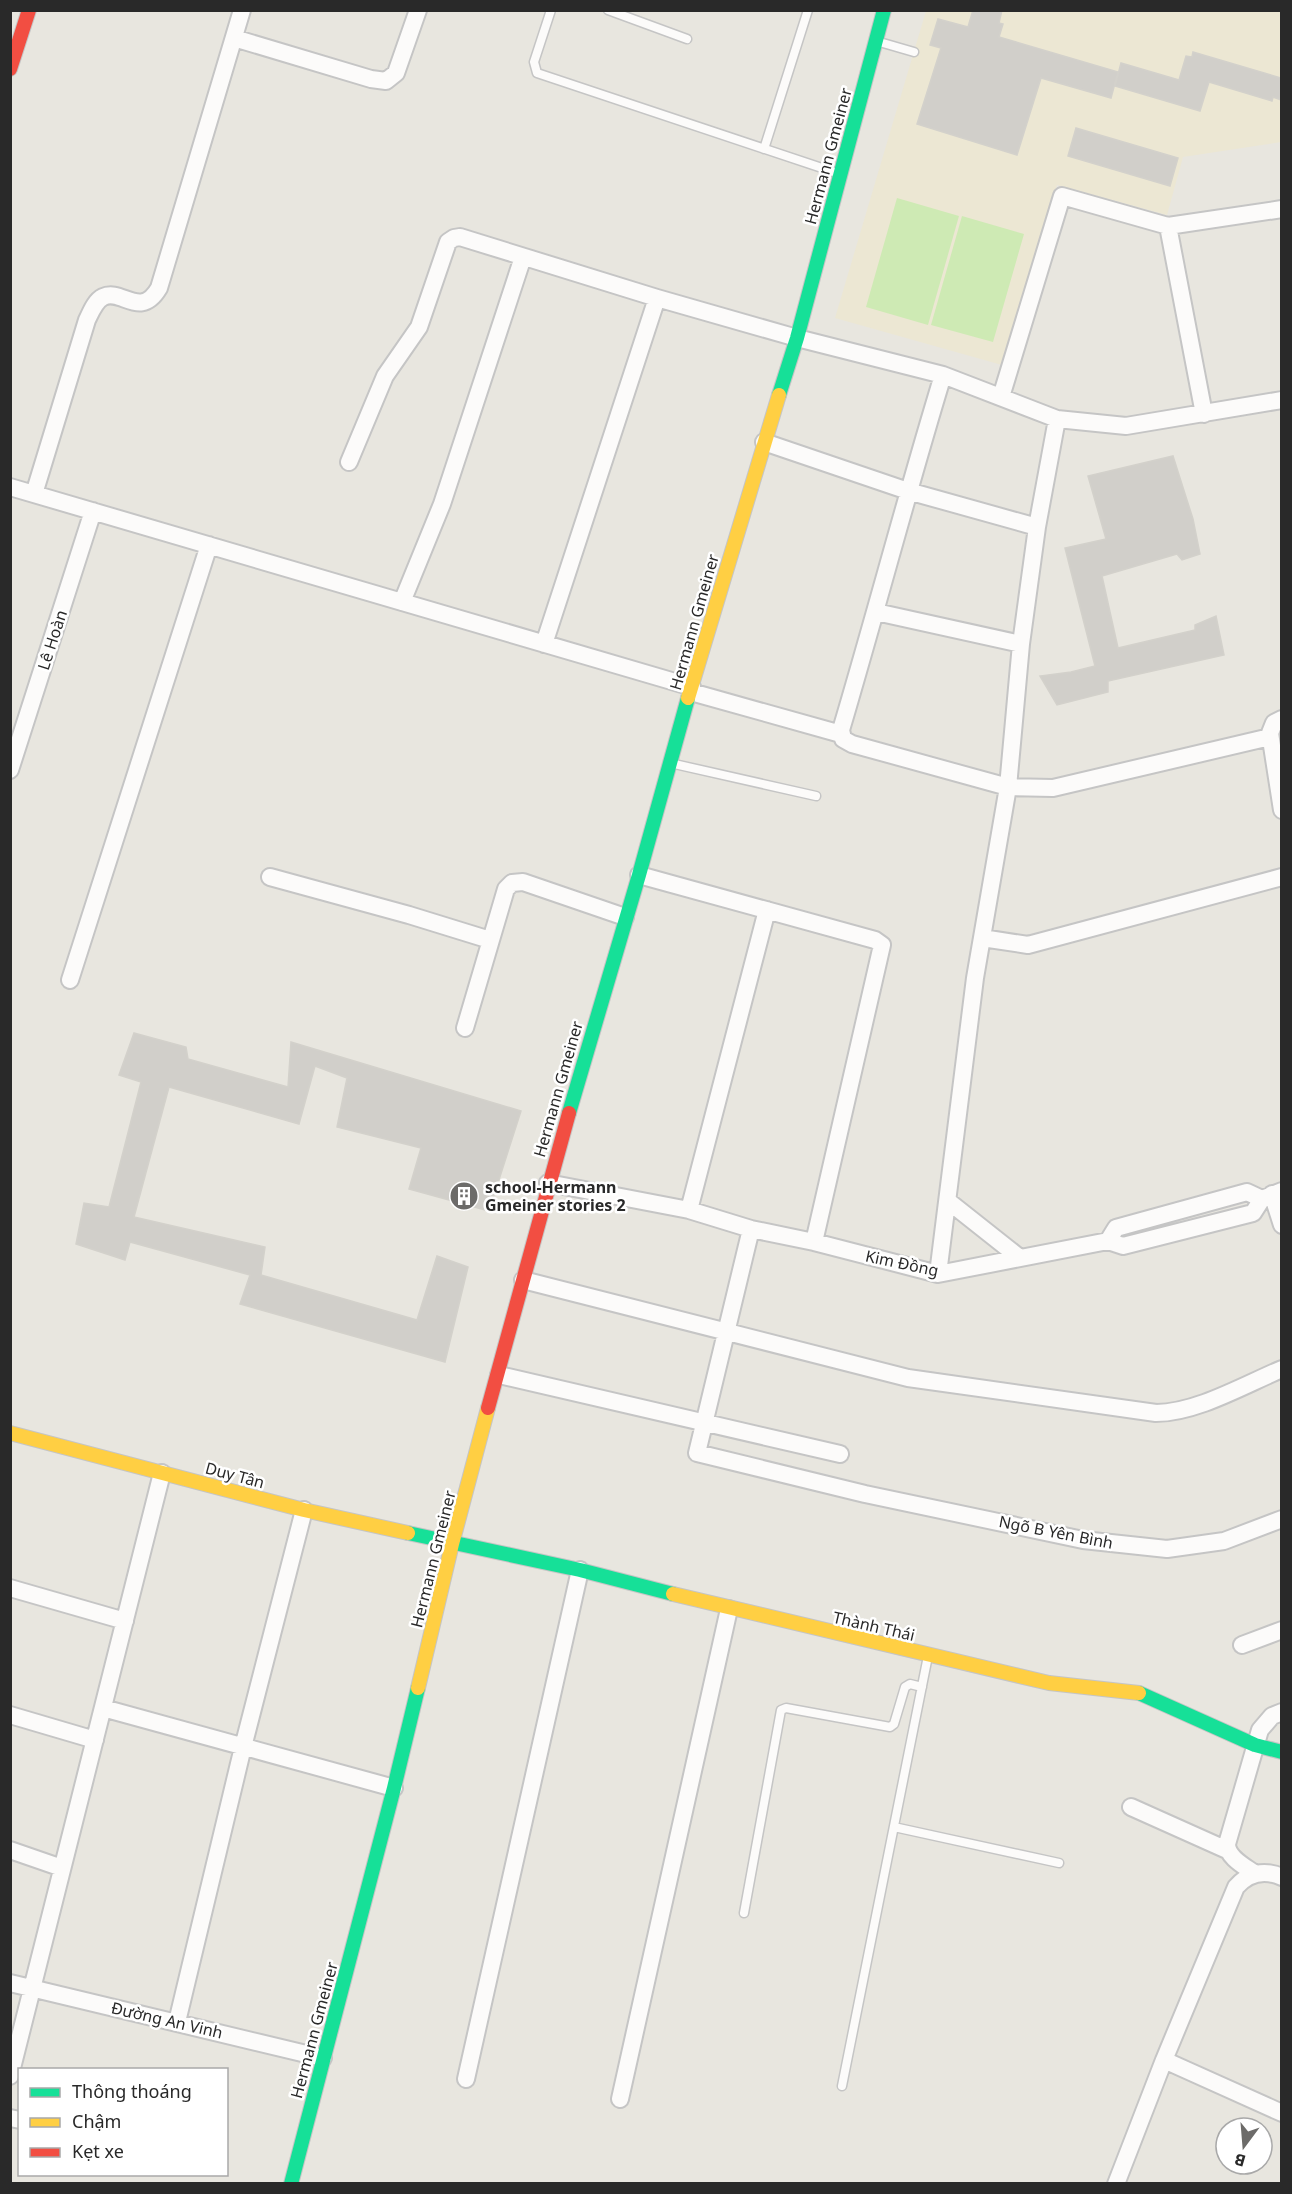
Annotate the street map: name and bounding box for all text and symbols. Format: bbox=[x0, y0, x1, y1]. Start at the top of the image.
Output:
street label: Hermann Gmeiner bbox=[799, 85, 857, 227]
street label: Hermann Gmeiner bbox=[664, 551, 724, 693]
street label: Lê Hoàn bbox=[32, 607, 72, 673]
street label: Hermann Gmeiner bbox=[528, 1018, 588, 1160]
place label: school-Hermann Gmeiner stories 2 bbox=[485, 1176, 626, 1216]
building icon: school-Hermann Gmeiner stories 2 bbox=[448, 1180, 480, 1212]
street label: Kim Đồng bbox=[863, 1245, 941, 1281]
street label: Duy Tân bbox=[203, 1457, 267, 1493]
street label: Hermann Gmeiner bbox=[405, 1488, 461, 1630]
street label: Ngõ B Yên Bình bbox=[997, 1510, 1115, 1554]
street label: Thành Thái bbox=[831, 1606, 917, 1646]
street label: Hermann Gmeiner bbox=[285, 1959, 343, 2101]
street label: Đường An Vinh bbox=[109, 1996, 225, 2044]
legend bbox=[18, 2068, 228, 2176]
text: Thông thoáng bbox=[72, 2079, 192, 2103]
text: Chậm bbox=[72, 2109, 121, 2133]
north arrow bbox=[1214, 2116, 1274, 2176]
text: Kẹt xe bbox=[72, 2139, 124, 2163]
text: B bbox=[1232, 2148, 1248, 2172]

